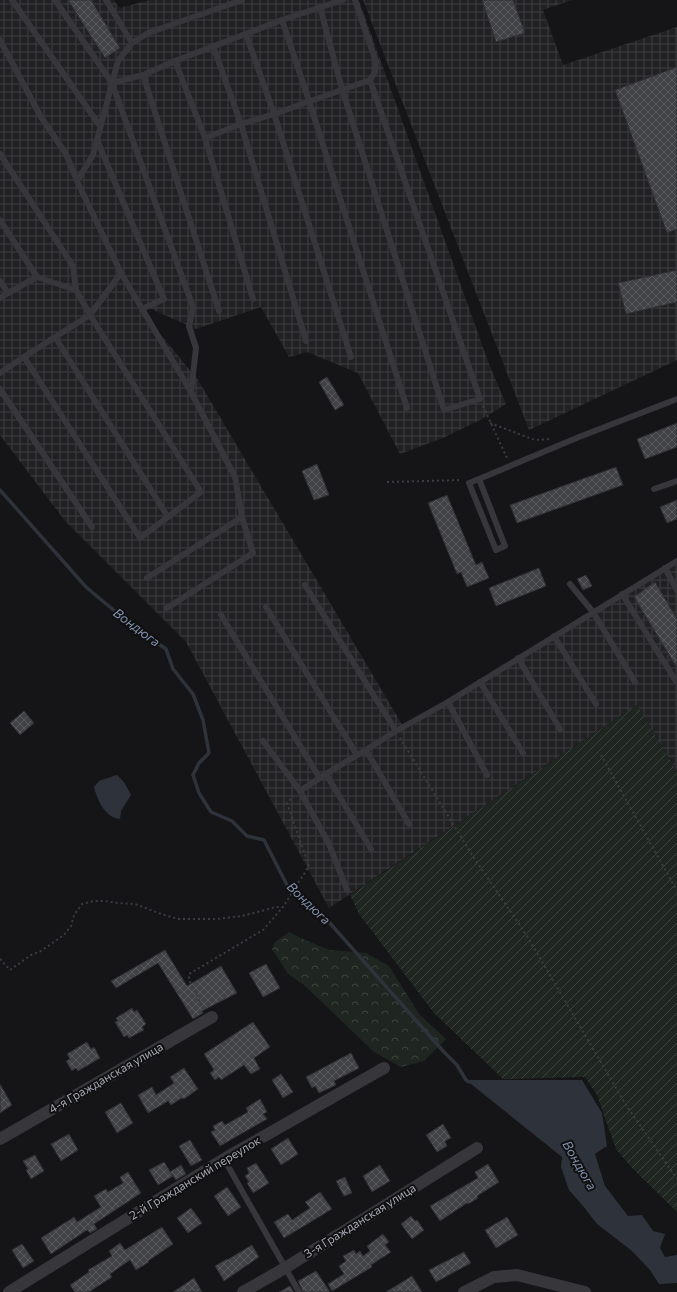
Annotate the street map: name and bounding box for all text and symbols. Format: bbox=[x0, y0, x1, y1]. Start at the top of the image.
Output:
water label: Вондюга bbox=[111, 604, 164, 650]
water label: Вондюга bbox=[284, 878, 334, 928]
street label: 4-я Гражданская улица bbox=[46, 1039, 165, 1116]
street label: 2-й Гражданский переулок bbox=[126, 1132, 263, 1222]
water label: Вондюга bbox=[560, 1137, 601, 1193]
street label: 3-я Гражданская улица bbox=[301, 1180, 418, 1260]

